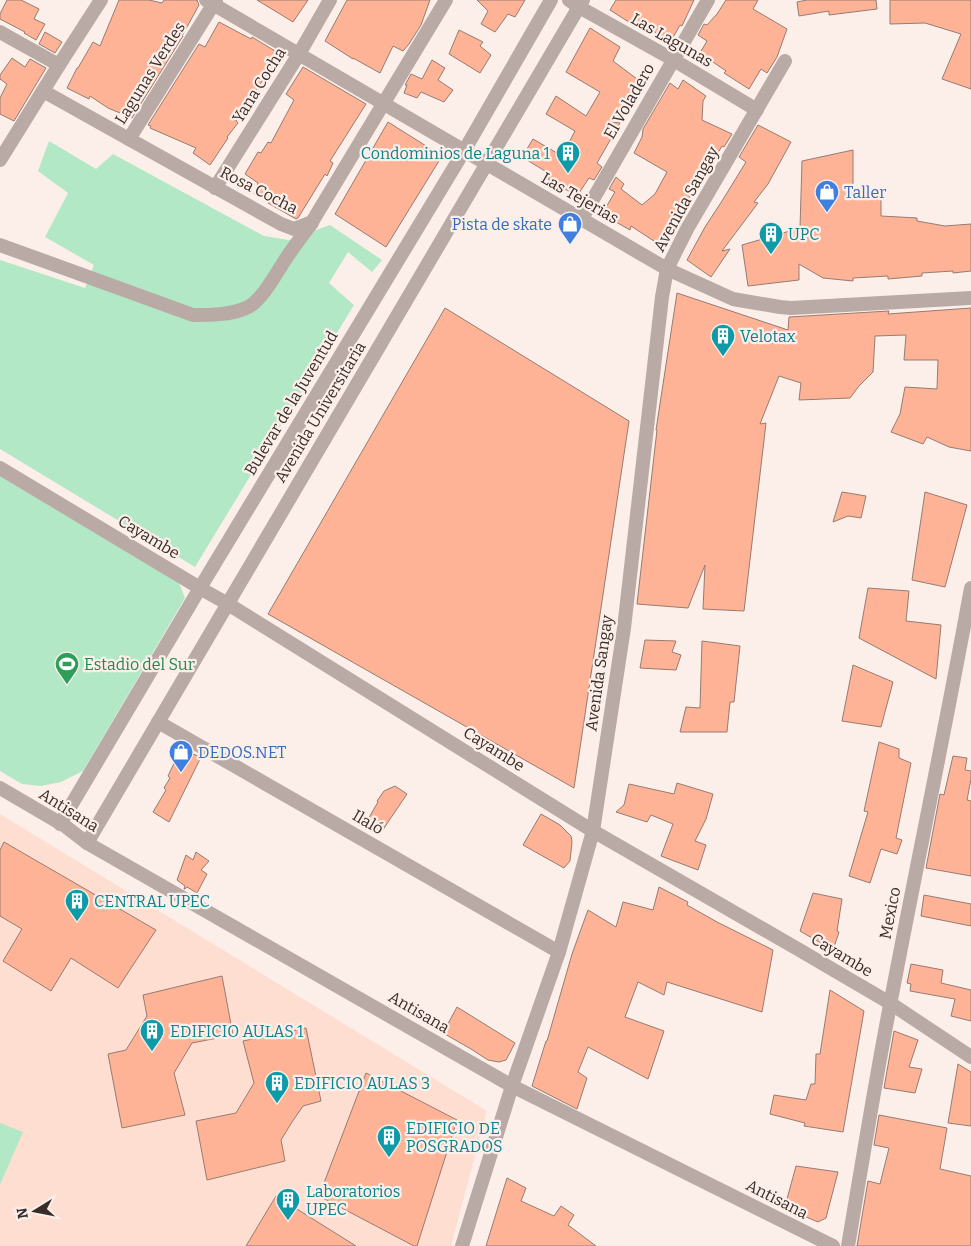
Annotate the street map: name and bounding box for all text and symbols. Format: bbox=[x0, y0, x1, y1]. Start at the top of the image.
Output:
street label: Las Lagunas bbox=[628, 9, 716, 71]
street label: Lagunas Verdes bbox=[111, 18, 189, 128]
street label: Yana Cocha bbox=[228, 44, 290, 126]
street label: El Voladero bbox=[600, 60, 658, 142]
building icon: Condominios de Laguna 1 bbox=[555, 140, 581, 174]
street label: Avenida Sangay bbox=[649, 143, 723, 255]
place label: Condominios de Laguna 1 bbox=[361, 144, 550, 163]
street label: Rosa Cocha bbox=[217, 162, 301, 218]
street label: Las Tejerias bbox=[538, 168, 622, 228]
shop icon: Taller bbox=[814, 179, 840, 213]
place label: Taller bbox=[844, 183, 886, 202]
shop icon: Pista de skate bbox=[557, 211, 583, 245]
place label: Pista de skate bbox=[452, 215, 552, 234]
building icon: UPC bbox=[758, 221, 784, 255]
place label: UPC bbox=[788, 225, 820, 244]
building icon: Velotax bbox=[710, 323, 736, 357]
street label: Bulevar de la Juventud bbox=[240, 327, 342, 479]
place label: Velotax bbox=[740, 327, 796, 346]
street label: Avenida Universitaria bbox=[270, 338, 370, 486]
street label: Cayambe bbox=[115, 511, 183, 563]
street label: Avenida Sangay bbox=[581, 613, 617, 732]
sports icon: Estadio del Sur bbox=[54, 651, 80, 685]
place label: Estadio del Sur bbox=[84, 655, 195, 674]
street label: Cayambe bbox=[460, 723, 528, 775]
shop icon: DEDOS.NET bbox=[168, 739, 194, 773]
place label: DEDOS.NET bbox=[198, 743, 286, 762]
street label: Antisana bbox=[36, 784, 103, 836]
street label: Ilaló bbox=[349, 806, 387, 838]
street label: Mexico bbox=[876, 885, 904, 941]
building icon: CENTRAL UPEC bbox=[64, 888, 90, 922]
place label: CENTRAL UPEC bbox=[94, 892, 210, 911]
street label: Cayambe bbox=[808, 929, 876, 981]
street label: Antisana bbox=[385, 987, 453, 1037]
building icon: EDIFICIO AULAS 1 bbox=[139, 1018, 165, 1052]
place label: EDIFICIO AULAS 1 bbox=[170, 1022, 304, 1041]
building icon: EDIFICIO AULAS 3 bbox=[264, 1070, 290, 1104]
place label: EDIFICIO AULAS 3 bbox=[294, 1074, 430, 1093]
place label: EDIFICIO DE POSGRADOS bbox=[406, 1119, 503, 1156]
building icon: EDIFICIO DE POSGRADOS bbox=[376, 1124, 402, 1158]
street label: Antisana bbox=[743, 1175, 811, 1223]
place label: Laboratorios UPEC bbox=[306, 1182, 400, 1219]
north arrow bbox=[10, 1186, 60, 1236]
building icon: Laboratorios UPEC bbox=[275, 1187, 301, 1221]
text: N bbox=[13, 1206, 32, 1220]

